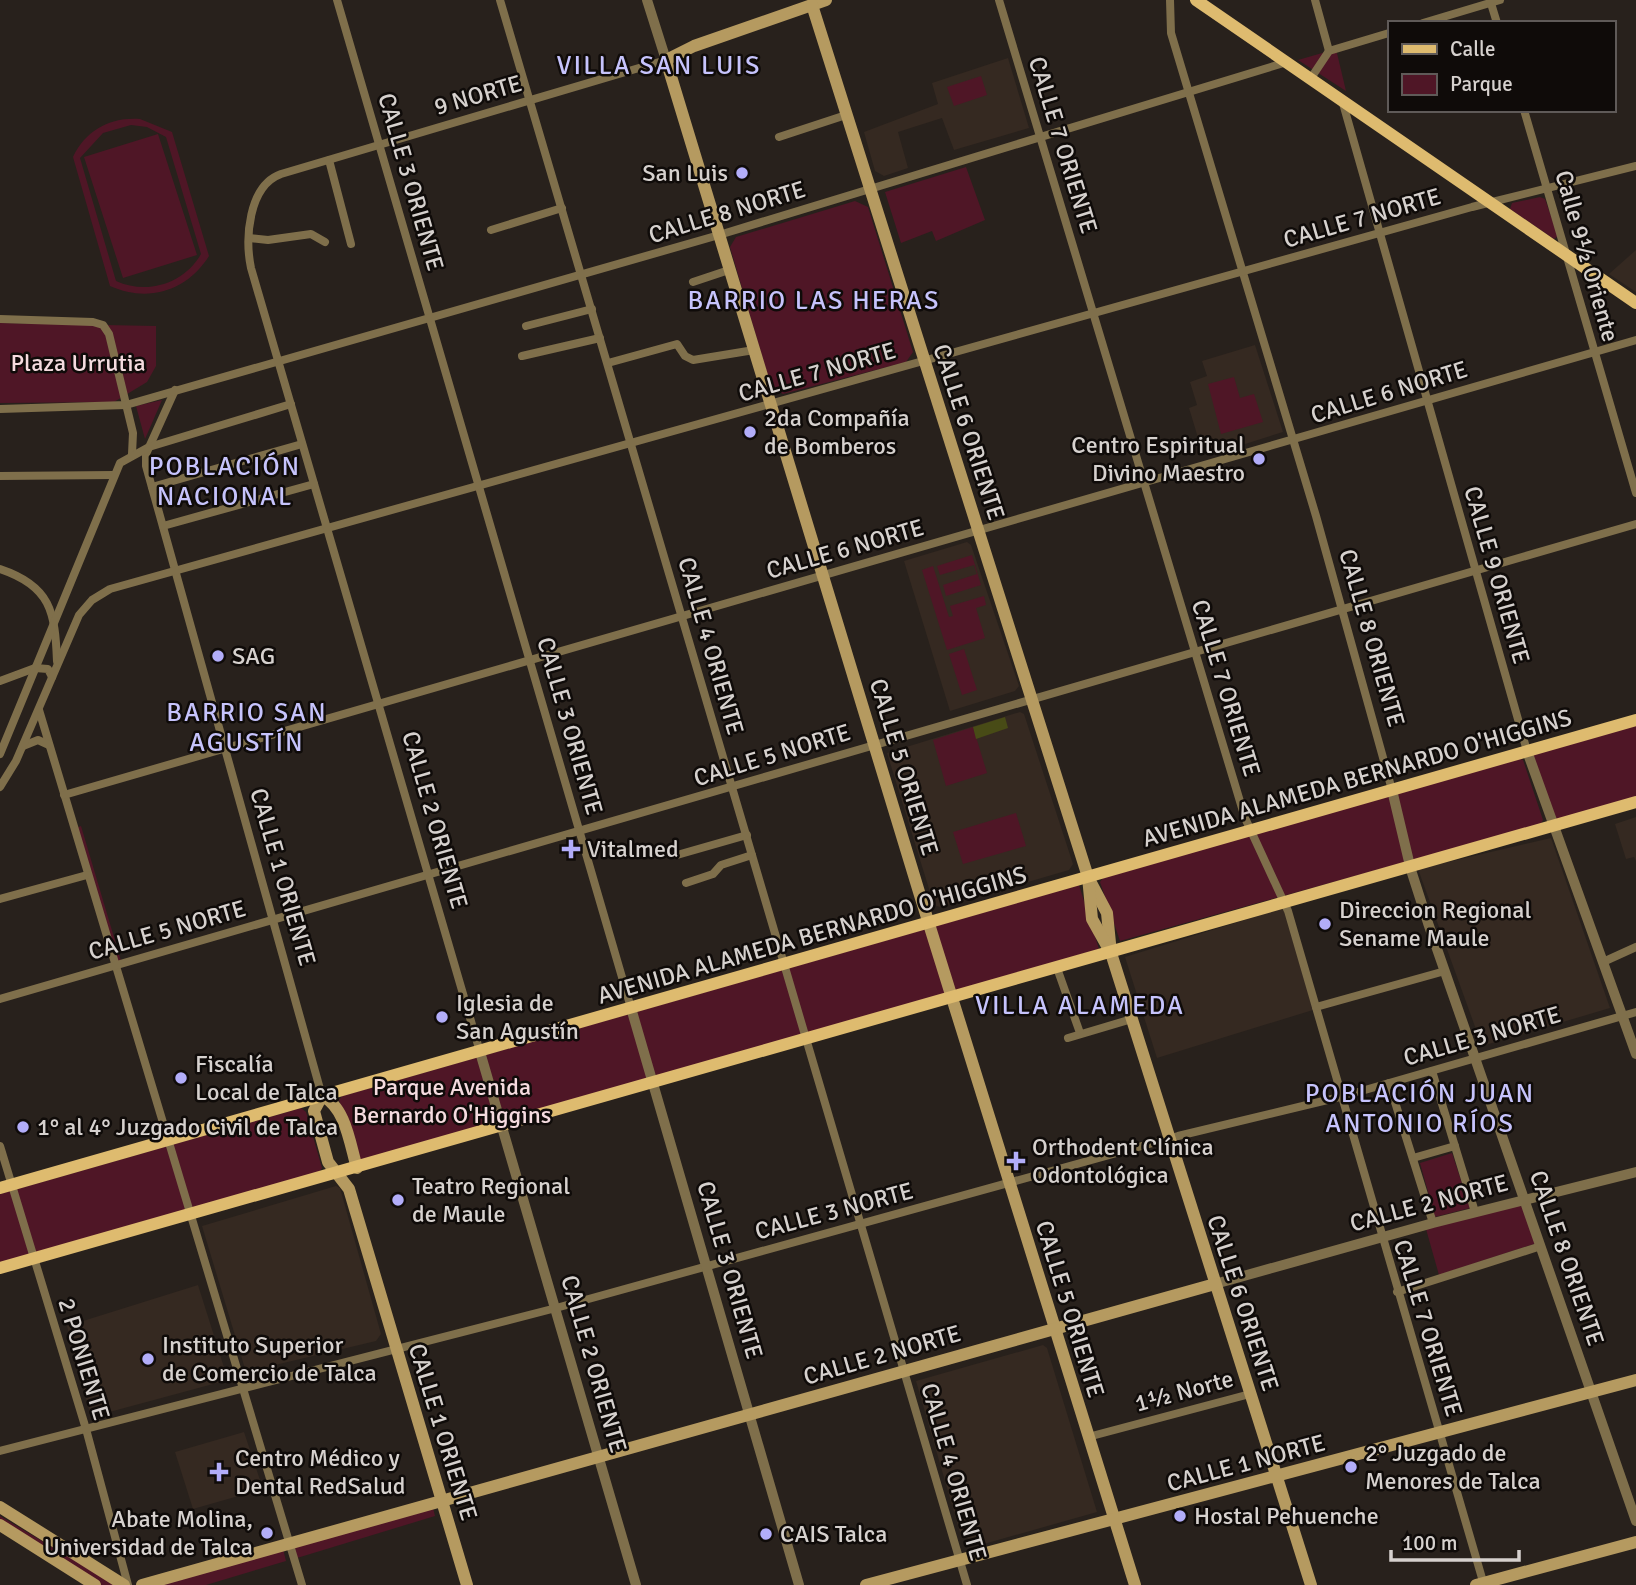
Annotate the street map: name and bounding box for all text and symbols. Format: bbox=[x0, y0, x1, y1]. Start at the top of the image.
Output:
legend bbox=[1388, 21, 1615, 112]
text: Calle bbox=[1450, 36, 1496, 62]
district label: VILLA SAN LUIS bbox=[557, 50, 761, 82]
street label: CALLE 7 ORIENTE bbox=[1022, 53, 1104, 237]
street label: 9 NORTE bbox=[431, 68, 525, 122]
text: Parque bbox=[1450, 71, 1513, 97]
street label: CALLE 3 ORIENTE bbox=[371, 90, 451, 274]
place label: San Luis bbox=[642, 158, 728, 188]
marker: San Luis bbox=[734, 165, 750, 181]
street label: Calle 9½ Oriente bbox=[1548, 167, 1626, 345]
street label: CALLE 8 NORTE bbox=[645, 174, 809, 250]
street label: CALLE 7 NORTE bbox=[1280, 181, 1444, 255]
district label: BARRIO LAS HERAS bbox=[688, 285, 940, 317]
street label: CALLE 7 NORTE bbox=[735, 335, 899, 409]
street label: CALLE 6 ORIENTE bbox=[926, 340, 1012, 524]
park label: Plaza Urrutia bbox=[10, 348, 146, 378]
street label: CALLE 6 NORTE bbox=[1307, 354, 1471, 430]
place label: 2da Compañía de Bomberos bbox=[764, 403, 910, 461]
marker: 2da Compañía de Bomberos bbox=[742, 424, 758, 440]
place label: Centro Espiritual Divino Maestro bbox=[1071, 430, 1245, 488]
district label: POBLACIÓN NACIONAL bbox=[149, 451, 301, 513]
marker: Centro Espiritual Divino Maestro bbox=[1251, 451, 1267, 467]
street label: CALLE 9 ORIENTE bbox=[1457, 483, 1537, 667]
street label: CALLE 6 NORTE bbox=[763, 512, 927, 586]
street label: CALLE 8 ORIENTE bbox=[1332, 546, 1412, 730]
street label: CALLE 4 ORIENTE bbox=[671, 554, 751, 738]
street label: CALLE 7 ORIENTE bbox=[1185, 596, 1267, 780]
street label: CALLE 3 ORIENTE bbox=[530, 634, 610, 818]
place label: SAG bbox=[232, 641, 275, 671]
marker: SAG bbox=[210, 648, 226, 664]
street label: CALLE 5 ORIENTE bbox=[863, 675, 945, 859]
district label: BARRIO SAN AGUSTÍN bbox=[166, 697, 328, 759]
street label: AVENIDA ALAMEDA BERNARDO O'HIGGINS bbox=[1139, 702, 1575, 854]
street label: CALLE 5 NORTE bbox=[690, 717, 854, 793]
street label: CALLE 2 ORIENTE bbox=[395, 728, 475, 912]
street label: CALLE 1 ORIENTE bbox=[243, 785, 323, 969]
place label: Vitalmed bbox=[587, 834, 679, 864]
marker: Vitalmed bbox=[561, 839, 581, 859]
street label: AVENIDA ALAMEDA BERNARDO O'HIGGINS bbox=[594, 859, 1030, 1011]
street label: CALLE 5 NORTE bbox=[85, 893, 249, 967]
place label: Direccion Regional Sename Maule bbox=[1339, 895, 1532, 953]
marker: Direccion Regional Sename Maule bbox=[1317, 916, 1333, 932]
place label: Iglesia de San Agustín bbox=[456, 988, 579, 1046]
district label: VILLA ALAMEDA bbox=[975, 990, 1185, 1022]
street label: CALLE 3 NORTE bbox=[1400, 999, 1564, 1073]
marker: Iglesia de San Agustín bbox=[434, 1009, 450, 1025]
place label: Fiscalía Local de Talca bbox=[195, 1049, 338, 1107]
marker: Fiscalía Local de Talca bbox=[173, 1070, 189, 1086]
park label: Parque Avenida Bernardo O'Higgins bbox=[353, 1072, 551, 1130]
district label: POBLACIÓN JUAN ANTONIO RÍOS bbox=[1305, 1078, 1535, 1140]
place label: 1° al 4° Juzgado Civil de Talca bbox=[37, 1112, 338, 1142]
marker: 1° al 4° Juzgado Civil de Talca bbox=[15, 1119, 31, 1135]
place label: Orthodent Clínica Odontológica bbox=[1032, 1132, 1214, 1190]
marker: Orthodent Clínica Odontológica bbox=[1006, 1151, 1026, 1171]
street label: CALLE 8 ORIENTE bbox=[1523, 1166, 1611, 1350]
street label: CALLE 2 NORTE bbox=[1347, 1167, 1511, 1239]
place label: Teatro Regional de Maule bbox=[412, 1171, 570, 1229]
street label: CALLE 3 NORTE bbox=[752, 1175, 916, 1247]
street label: CALLE 3 ORIENTE bbox=[690, 1178, 770, 1362]
marker: Teatro Regional de Maule bbox=[390, 1192, 406, 1208]
street label: CALLE 6 ORIENTE bbox=[1200, 1211, 1286, 1395]
street label: CALLE 5 ORIENTE bbox=[1029, 1217, 1111, 1401]
street label: CALLE 7 ORIENTE bbox=[1387, 1236, 1469, 1420]
street label: CALLE 2 ORIENTE bbox=[554, 1272, 634, 1456]
street label: 2 PONIENTE bbox=[51, 1294, 117, 1424]
street label: CALLE 2 NORTE bbox=[800, 1318, 964, 1392]
place label: Instituto Superior de Comercio de Talca bbox=[162, 1330, 377, 1388]
street label: CALLE 1 ORIENTE bbox=[402, 1340, 484, 1524]
marker: Instituto Superior de Comercio de Talca bbox=[140, 1351, 156, 1367]
street label: 1½ Norte bbox=[1131, 1363, 1237, 1419]
street label: CALLE 4 ORIENTE bbox=[914, 1380, 994, 1564]
street label: CALLE 1 NORTE bbox=[1164, 1427, 1328, 1499]
place label: 2° Juzgado de Menores de Talca bbox=[1365, 1438, 1541, 1496]
place label: Centro Médico y Dental RedSalud bbox=[235, 1443, 406, 1501]
marker: 2° Juzgado de Menores de Talca bbox=[1343, 1459, 1359, 1475]
marker: Centro Médico y Dental RedSalud bbox=[209, 1462, 229, 1482]
place label: Hostal Pehuenche bbox=[1194, 1501, 1379, 1531]
place label: Abate Molina, Universidad de Talca bbox=[44, 1504, 253, 1562]
marker: Hostal Pehuenche bbox=[1172, 1508, 1188, 1524]
scale bar bbox=[1391, 1518, 1519, 1562]
place label: CAIS Talca bbox=[780, 1519, 887, 1549]
marker: Abate Molina, Universidad de Talca bbox=[259, 1525, 275, 1541]
marker: CAIS Talca bbox=[758, 1526, 774, 1542]
text: 100 m bbox=[1402, 1530, 1457, 1556]

